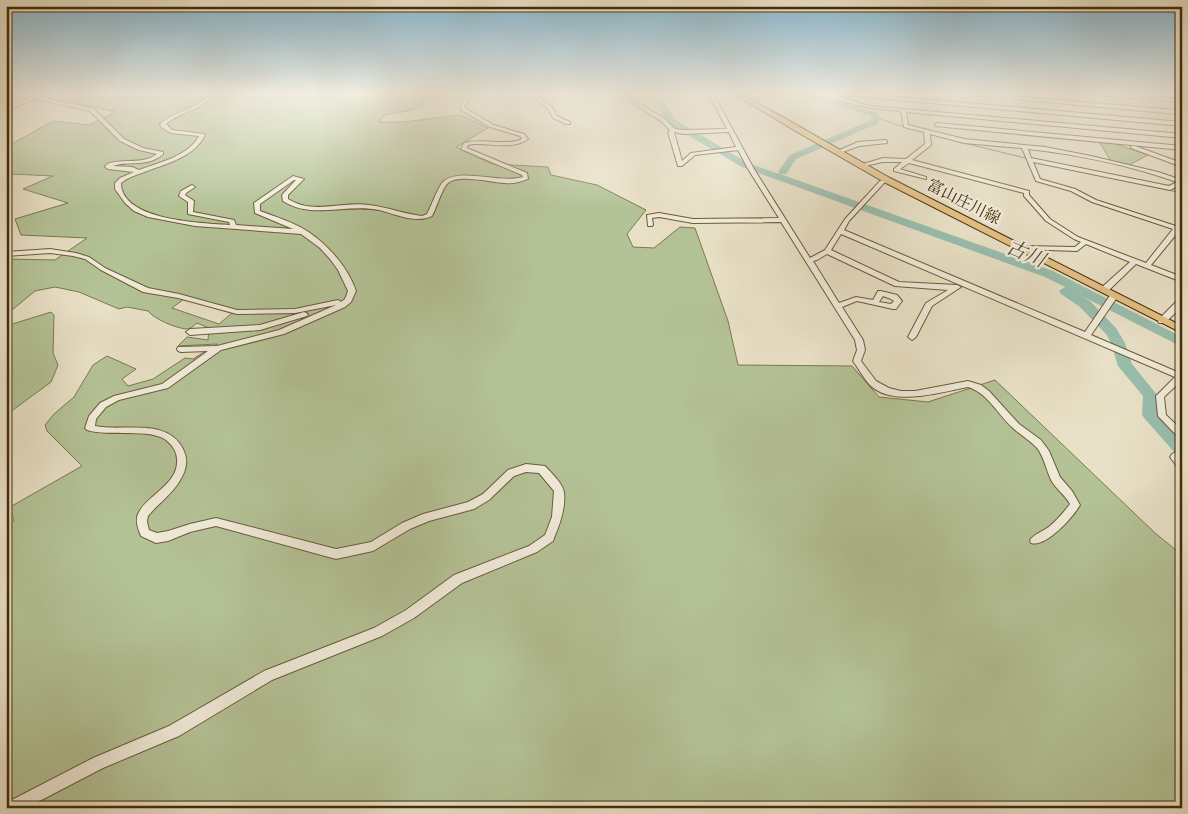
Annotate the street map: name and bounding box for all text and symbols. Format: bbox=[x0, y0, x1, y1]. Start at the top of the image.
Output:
street label: 富山庄川線 bbox=[923, 172, 1005, 230]
water label: 古川 bbox=[1002, 231, 1052, 274]

